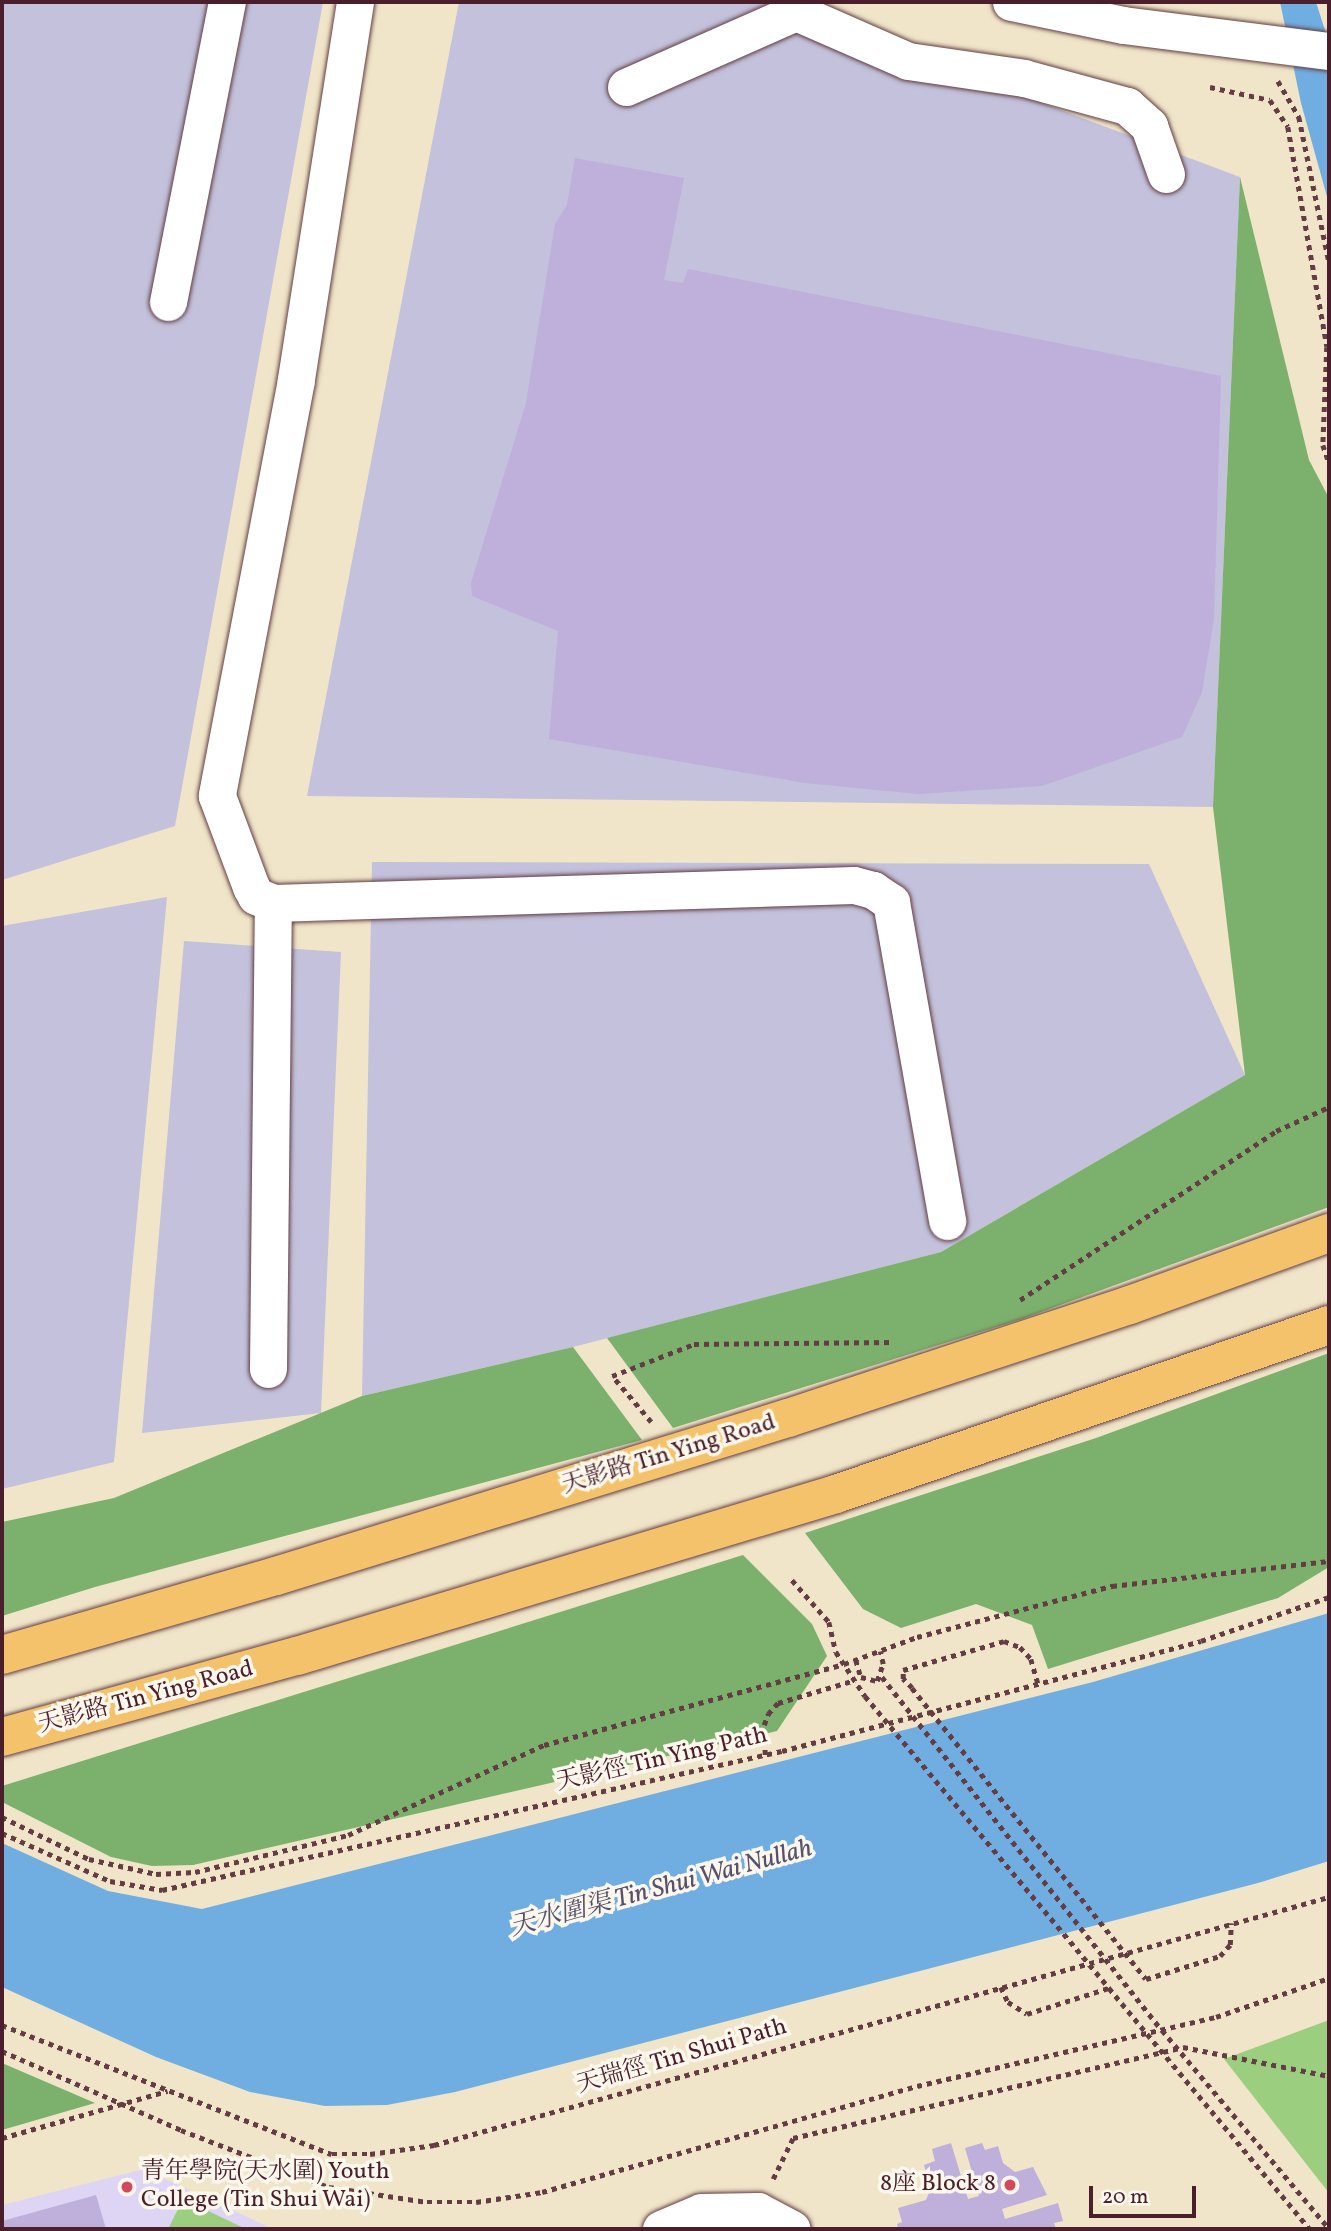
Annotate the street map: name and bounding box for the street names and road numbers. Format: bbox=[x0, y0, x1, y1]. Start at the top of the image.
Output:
street label: 天影路 Tin Ying Road bbox=[558, 1409, 780, 1501]
street label: 天影路 Tin Ying Road bbox=[35, 1655, 257, 1741]
street label: 天影徑 Tin Ying Path bbox=[553, 1722, 771, 1798]
street label: 天瑞徑 Tin Shui Path bbox=[574, 2013, 790, 2101]

